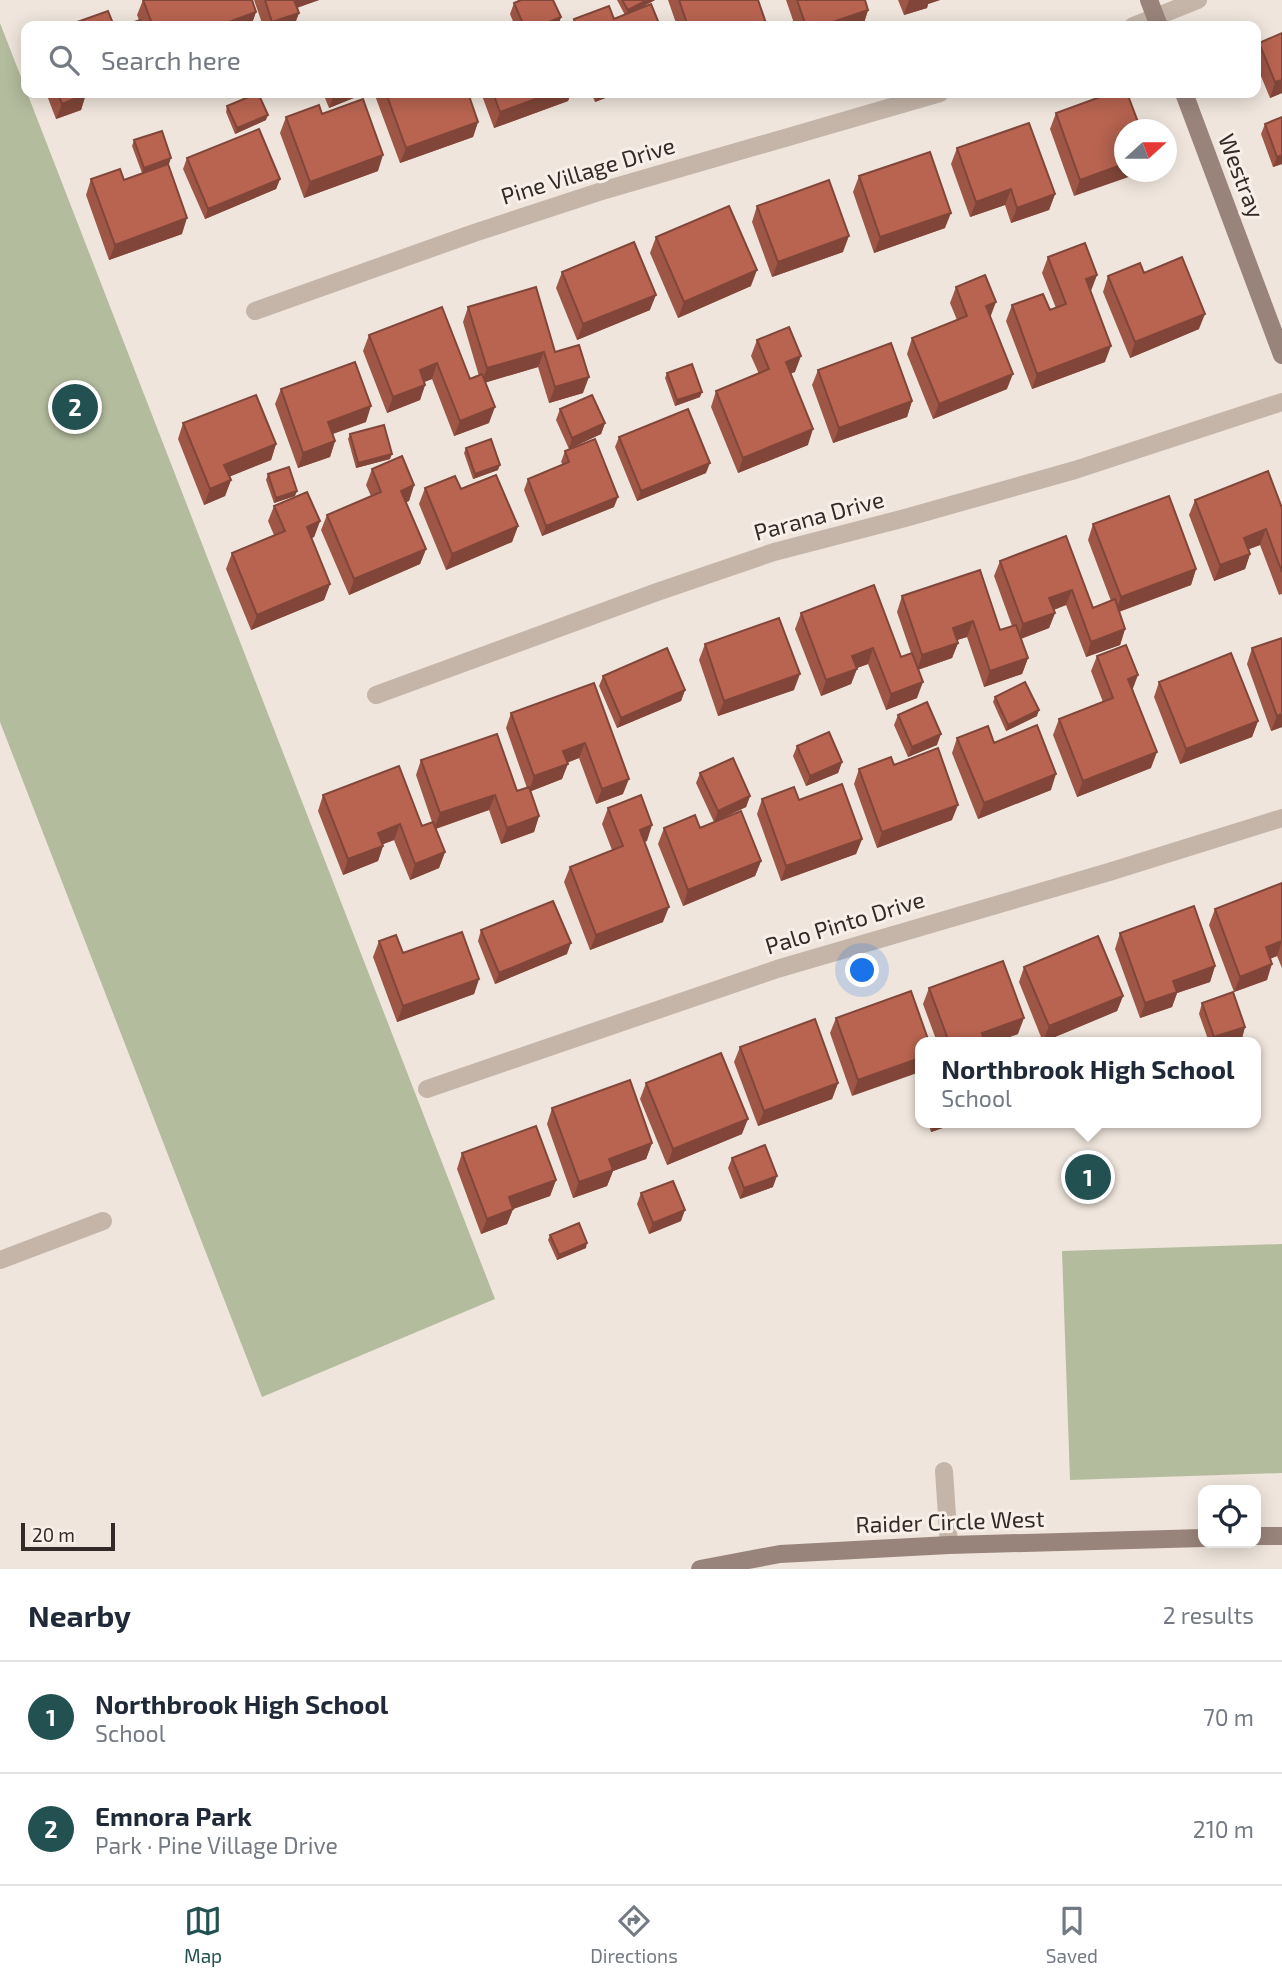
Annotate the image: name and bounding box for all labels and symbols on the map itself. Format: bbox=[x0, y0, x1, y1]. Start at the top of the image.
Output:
north arrow bbox=[1114, 119, 1177, 182]
street label: Westray bbox=[1213, 129, 1271, 222]
street label: Pine Village Drive bbox=[497, 130, 678, 210]
pin: 2 bbox=[52, 381, 98, 433]
street label: Parana Drive bbox=[751, 484, 887, 546]
street label: Palo Pinto Drive bbox=[762, 884, 928, 960]
your location bbox=[845, 953, 879, 987]
pin: 1 bbox=[1065, 1151, 1111, 1203]
street label: Raider Circle West bbox=[855, 1504, 1045, 1538]
scale bar bbox=[21, 1520, 116, 1552]

